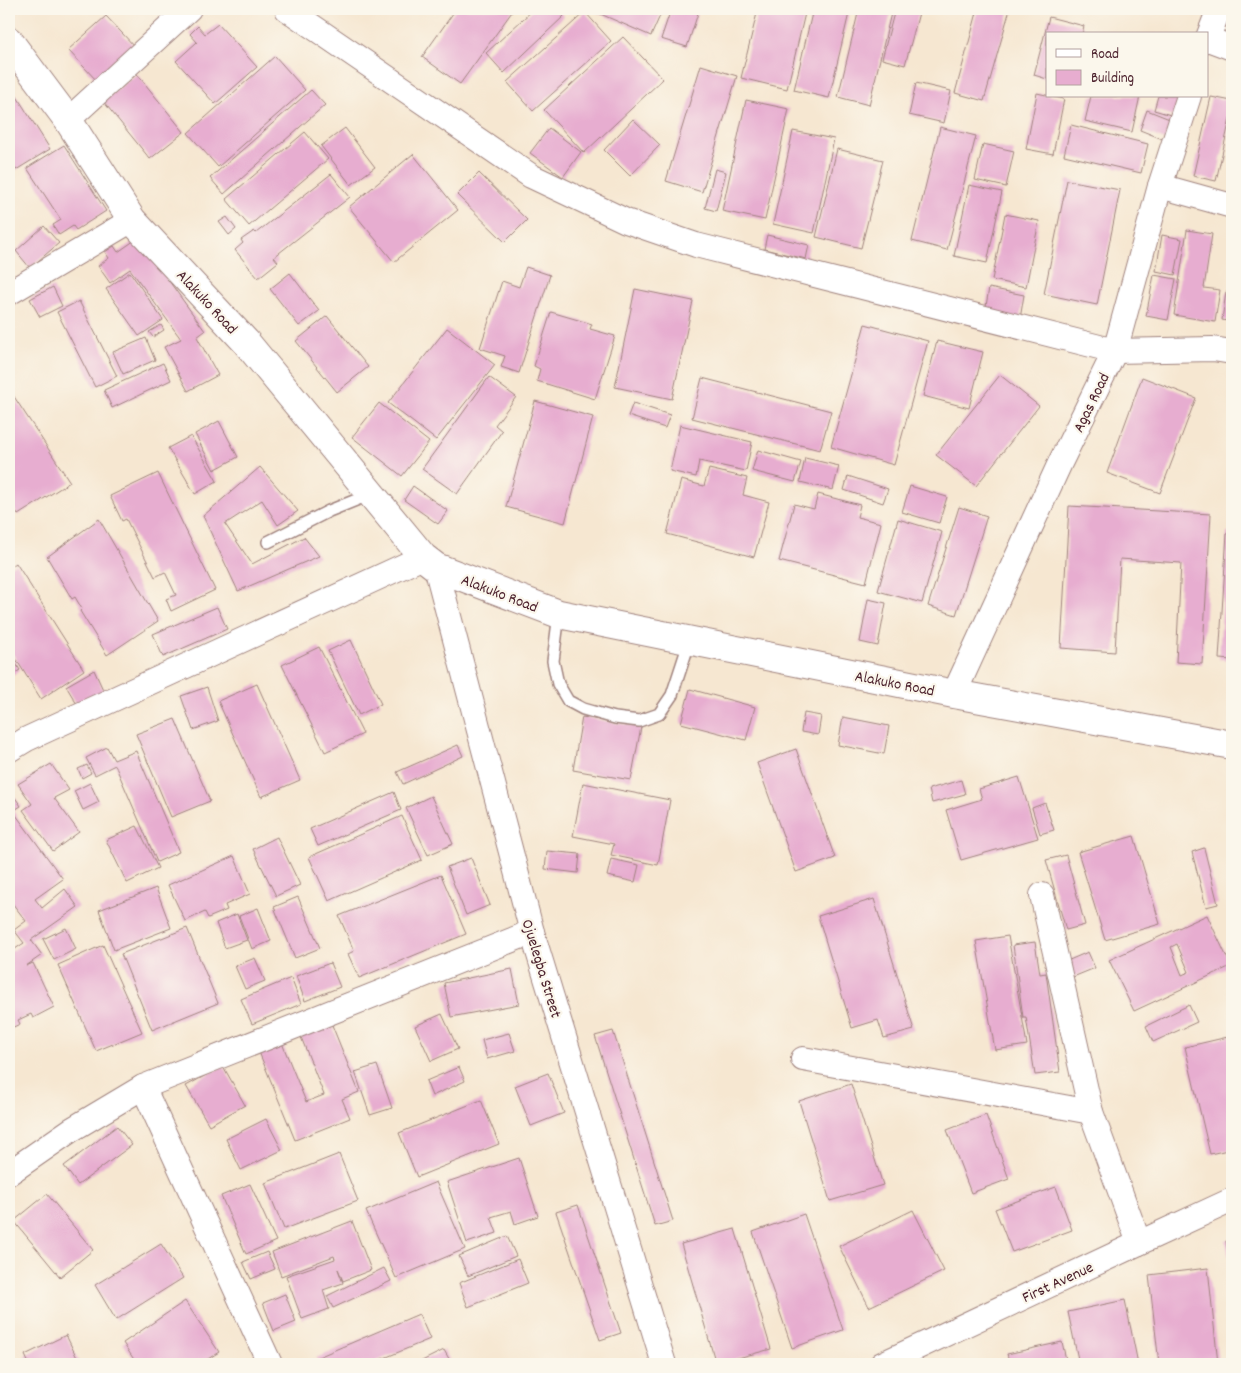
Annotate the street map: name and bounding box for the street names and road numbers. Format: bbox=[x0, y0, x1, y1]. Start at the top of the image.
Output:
street label: Alakuko Road bbox=[170, 265, 242, 340]
street label: Agas Road bbox=[1068, 369, 1117, 437]
street label: Alakuko Road bbox=[457, 569, 541, 620]
street label: Alakuko Road bbox=[853, 665, 936, 703]
street label: Ojuelegba Street bbox=[515, 917, 567, 1021]
street label: First Avenue bbox=[1019, 1257, 1097, 1310]

